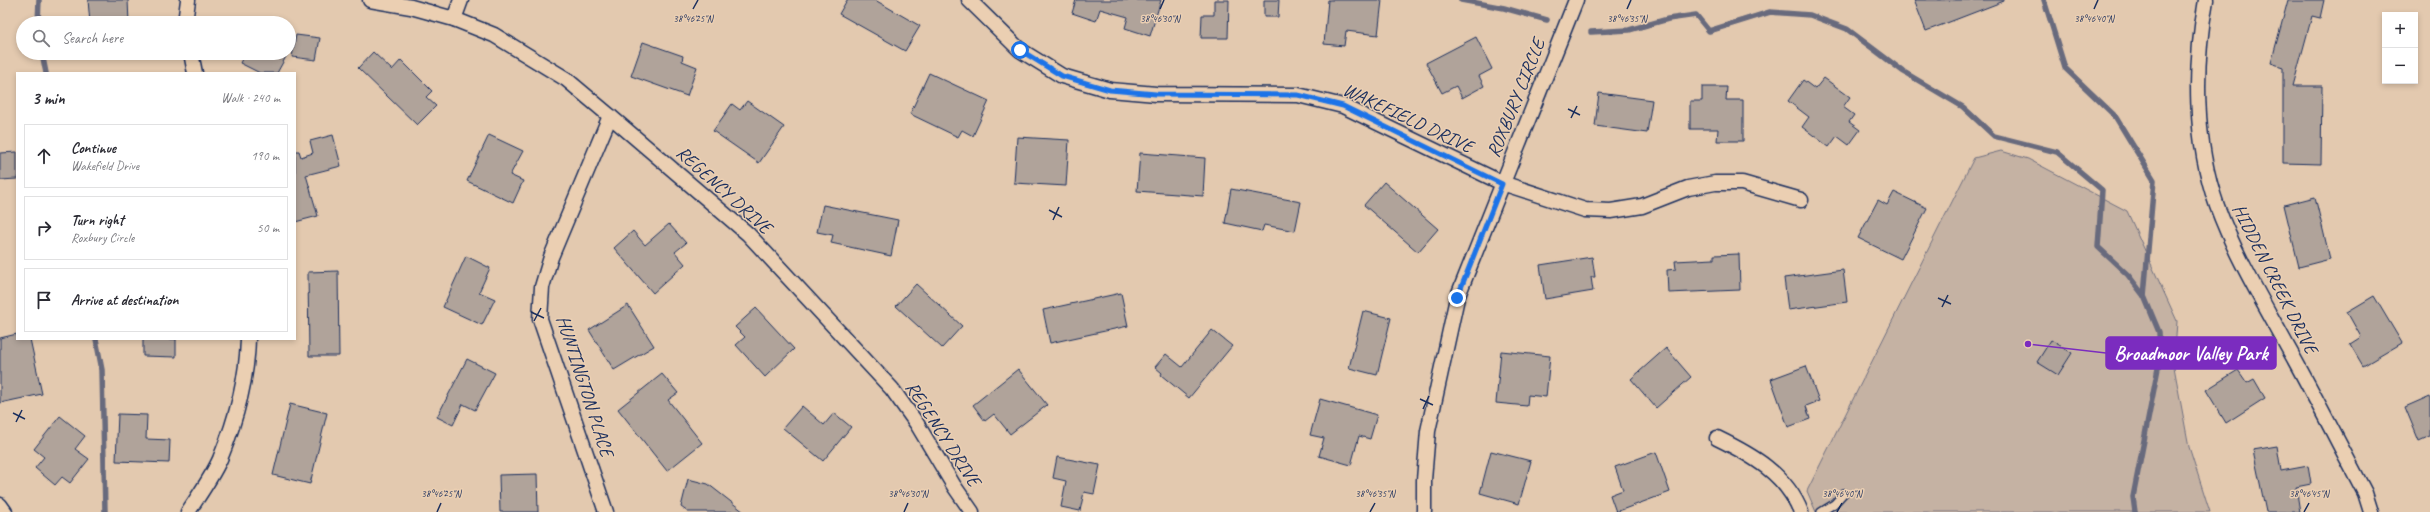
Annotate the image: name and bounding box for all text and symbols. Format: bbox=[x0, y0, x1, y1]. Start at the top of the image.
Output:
text: 38°46'25"N bbox=[673, 12, 715, 25]
text: 38°46'30"N bbox=[1140, 12, 1182, 25]
text: 38°46'35"N bbox=[1607, 12, 1649, 25]
text: 38°46'40"N bbox=[2074, 12, 2116, 25]
map controls bbox=[2382, 12, 2418, 84]
button: + bbox=[2382, 12, 2418, 48]
search box bbox=[16, 16, 296, 60]
icon: search bbox=[30, 27, 52, 49]
text: Search here bbox=[62, 29, 123, 48]
street label: ROXBURY CIRCLE bbox=[1481, 33, 1552, 161]
route start bbox=[1011, 41, 1029, 59]
button: − bbox=[2382, 48, 2418, 84]
street label: WAKEFIELD DRIVE bbox=[1339, 77, 1479, 160]
text: 3 min bbox=[32, 88, 65, 109]
text: Walk · 240 m bbox=[221, 90, 280, 106]
text: Continue bbox=[71, 139, 116, 158]
street label: REGENCY DRIVE bbox=[671, 141, 779, 241]
icon: ahead bbox=[33, 145, 55, 167]
text: 190 m bbox=[251, 148, 279, 164]
text: Wakefield Drive bbox=[71, 158, 139, 174]
street label: HIDDEN CREEK DRIVE bbox=[2227, 200, 2324, 360]
text: Turn right bbox=[71, 211, 124, 230]
icon: right bbox=[33, 217, 55, 239]
text: 50 m bbox=[257, 220, 279, 236]
text: Roxbury Circle bbox=[71, 230, 134, 246]
icon: arrive bbox=[33, 289, 55, 311]
route end bbox=[1448, 289, 1466, 307]
text: Arrive at destination bbox=[71, 291, 178, 310]
street label: HUNTINGTON PLACE bbox=[551, 312, 620, 462]
callout: Broadmoor Valley Park bbox=[2106, 337, 2276, 369]
text: Broadmoor Valley Park bbox=[2114, 341, 2269, 366]
street label: REGENCY DRIVE bbox=[900, 377, 987, 493]
text: 38°46'25"N bbox=[421, 487, 463, 500]
text: 38°46'30"N bbox=[888, 487, 930, 500]
text: 38°46'35"N bbox=[1355, 487, 1397, 500]
text: 38°46'40"N bbox=[1822, 487, 1864, 500]
text: 38°46'45"N bbox=[2289, 487, 2331, 500]

